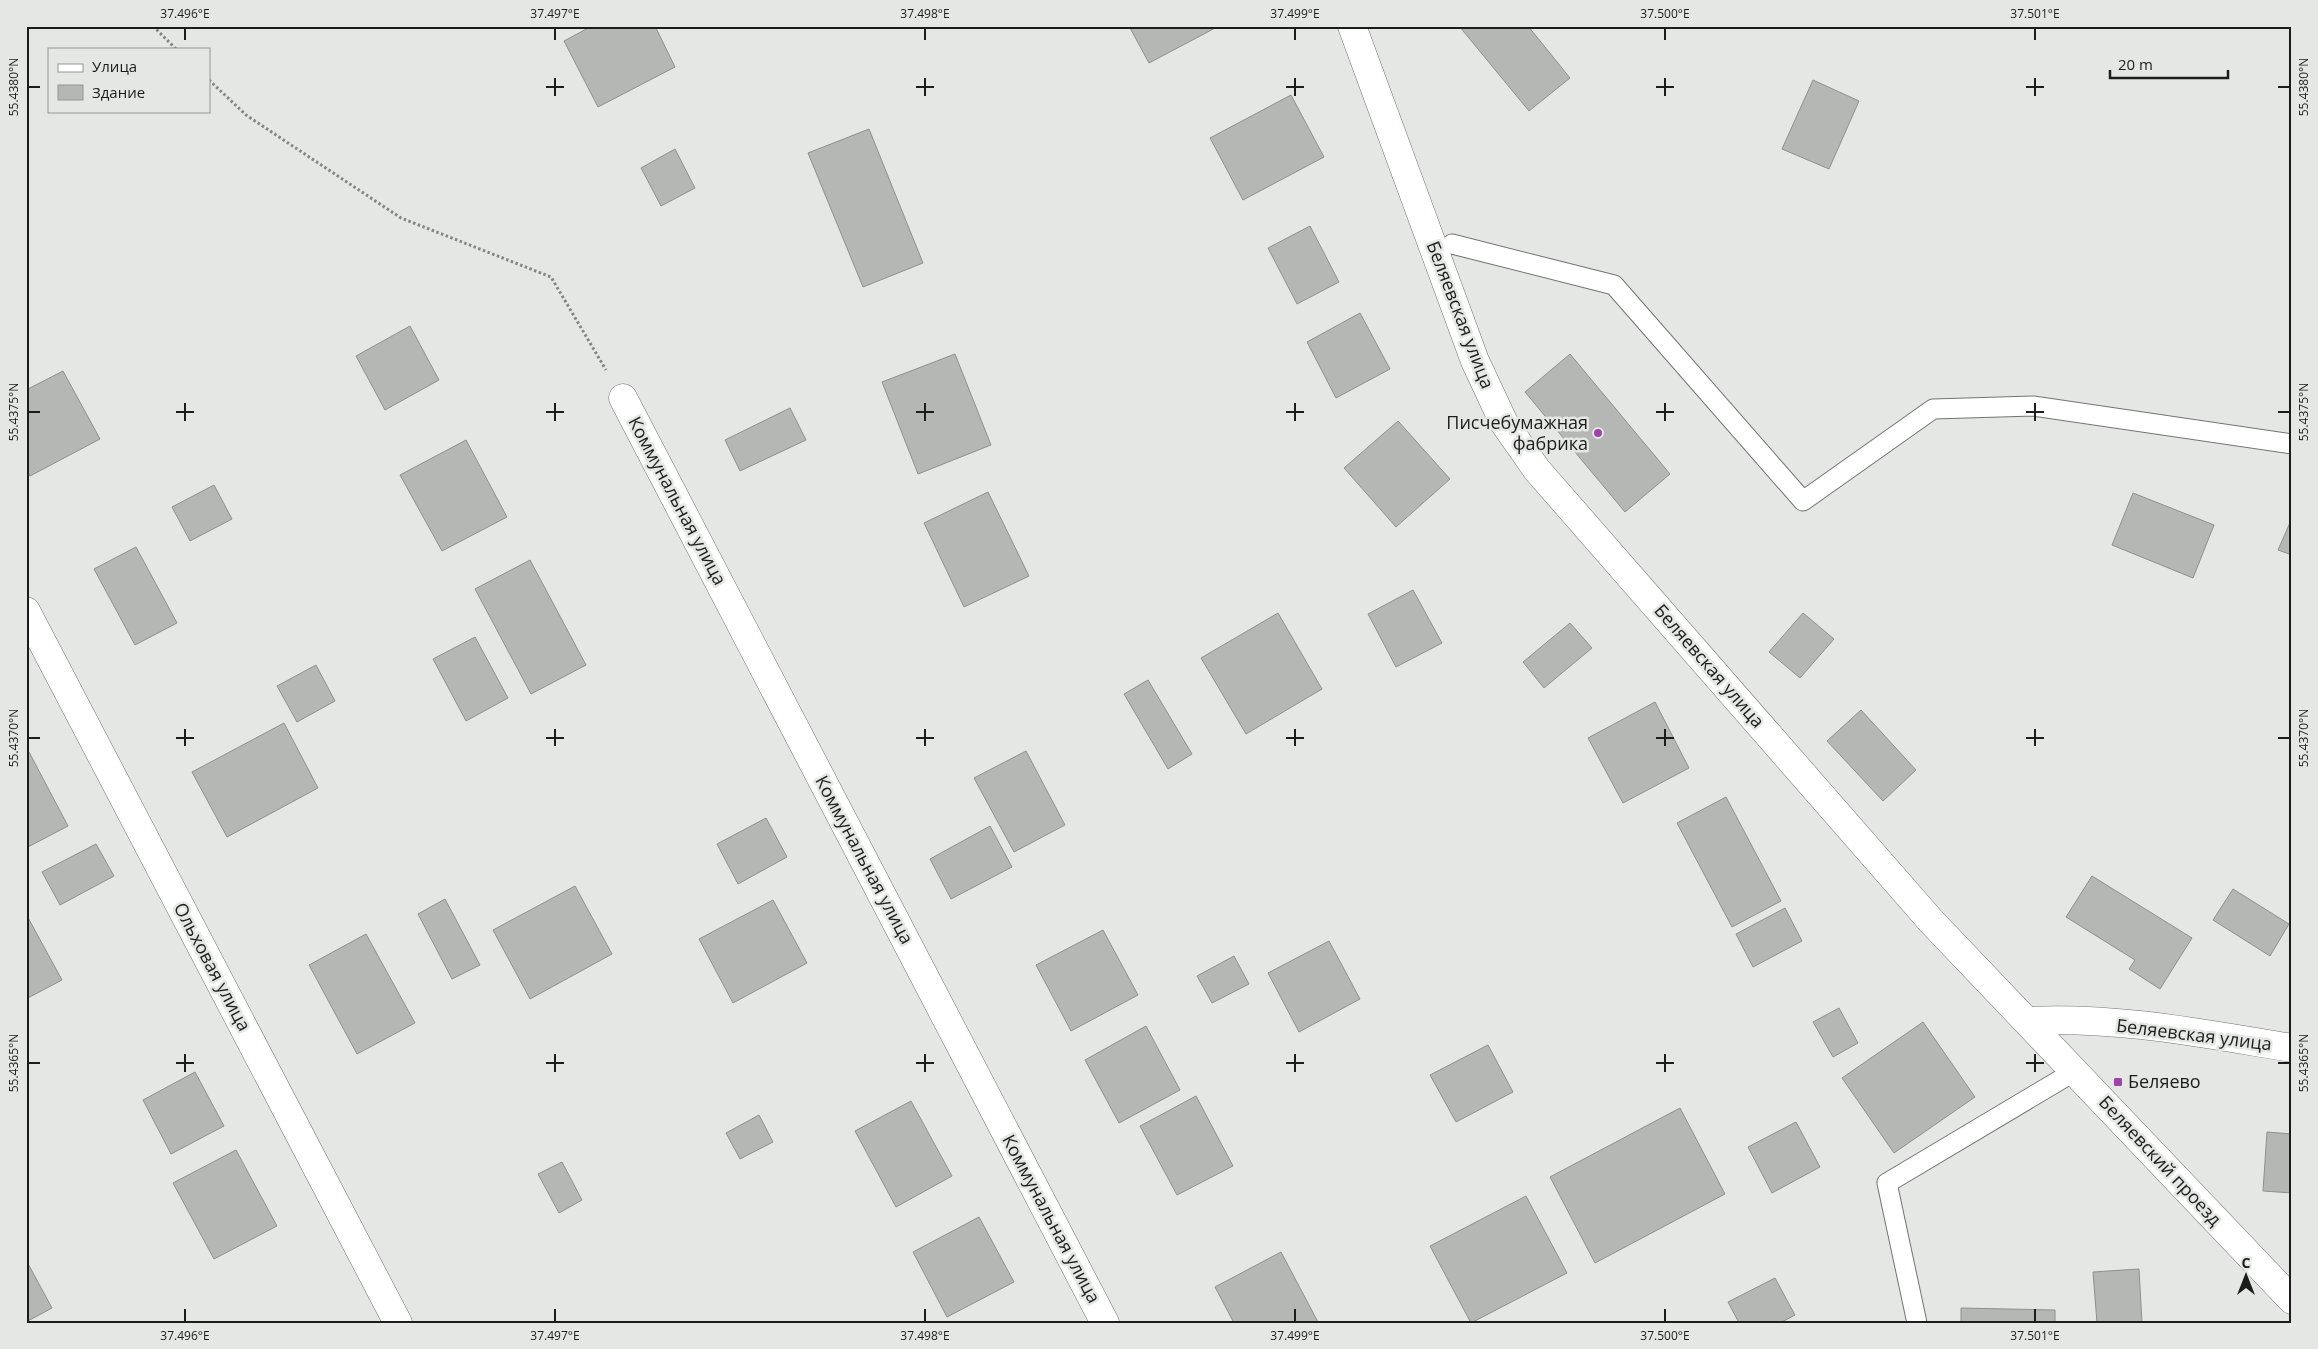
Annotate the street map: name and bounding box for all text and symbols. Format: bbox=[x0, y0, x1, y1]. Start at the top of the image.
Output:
text: 37.496°E bbox=[160, 5, 210, 22]
text: 37.497°E bbox=[530, 5, 580, 22]
text: 37.498°E bbox=[900, 5, 950, 22]
text: 37.499°E bbox=[1270, 5, 1320, 22]
text: 37.500°E bbox=[1640, 5, 1690, 22]
text: 37.501°E bbox=[2010, 5, 2060, 22]
legend bbox=[48, 48, 210, 112]
scale bar bbox=[2110, 48, 2228, 80]
text: 20 m bbox=[2118, 54, 2153, 74]
text: Улица bbox=[92, 56, 137, 76]
text: 55.4380°N bbox=[5, 58, 22, 116]
text: 55.4380°N bbox=[2295, 58, 2312, 116]
text: Здание bbox=[92, 82, 145, 102]
street label: Беляевская улица bbox=[1422, 237, 1500, 392]
text: 55.4375°N bbox=[5, 383, 22, 441]
text: 55.4375°N bbox=[2295, 383, 2312, 441]
place label: Писчебумажная фабрика bbox=[1446, 410, 1588, 455]
street label: Коммунальная улица bbox=[623, 412, 733, 589]
marker: Писчебумажная фабрика bbox=[1592, 427, 1604, 439]
street label: Беляевская улица bbox=[1649, 598, 1770, 732]
text: 55.4370°N bbox=[5, 709, 22, 767]
text: 55.4370°N bbox=[2295, 709, 2312, 767]
street label: Коммунальная улица bbox=[810, 771, 920, 948]
street label: Ольховая улица bbox=[169, 898, 257, 1035]
street label: Беляевская улица bbox=[2115, 1013, 2273, 1055]
text: 55.4365°N bbox=[5, 1034, 22, 1092]
text: 55.4365°N bbox=[2295, 1034, 2312, 1092]
place label: Беляево bbox=[2128, 1069, 2201, 1093]
marker: Беляево bbox=[2112, 1076, 2124, 1088]
street label: Беляевский проезд bbox=[2094, 1090, 2227, 1230]
street label: Коммунальная улица bbox=[997, 1130, 1107, 1307]
north arrow bbox=[2220, 1252, 2270, 1302]
text: С bbox=[2242, 1253, 2251, 1272]
text: 37.496°E bbox=[160, 1327, 210, 1344]
text: 37.497°E bbox=[530, 1327, 580, 1344]
text: 37.498°E bbox=[900, 1327, 950, 1344]
text: 37.499°E bbox=[1270, 1327, 1320, 1344]
text: 37.500°E bbox=[1640, 1327, 1690, 1344]
text: 37.501°E bbox=[2010, 1327, 2060, 1344]

